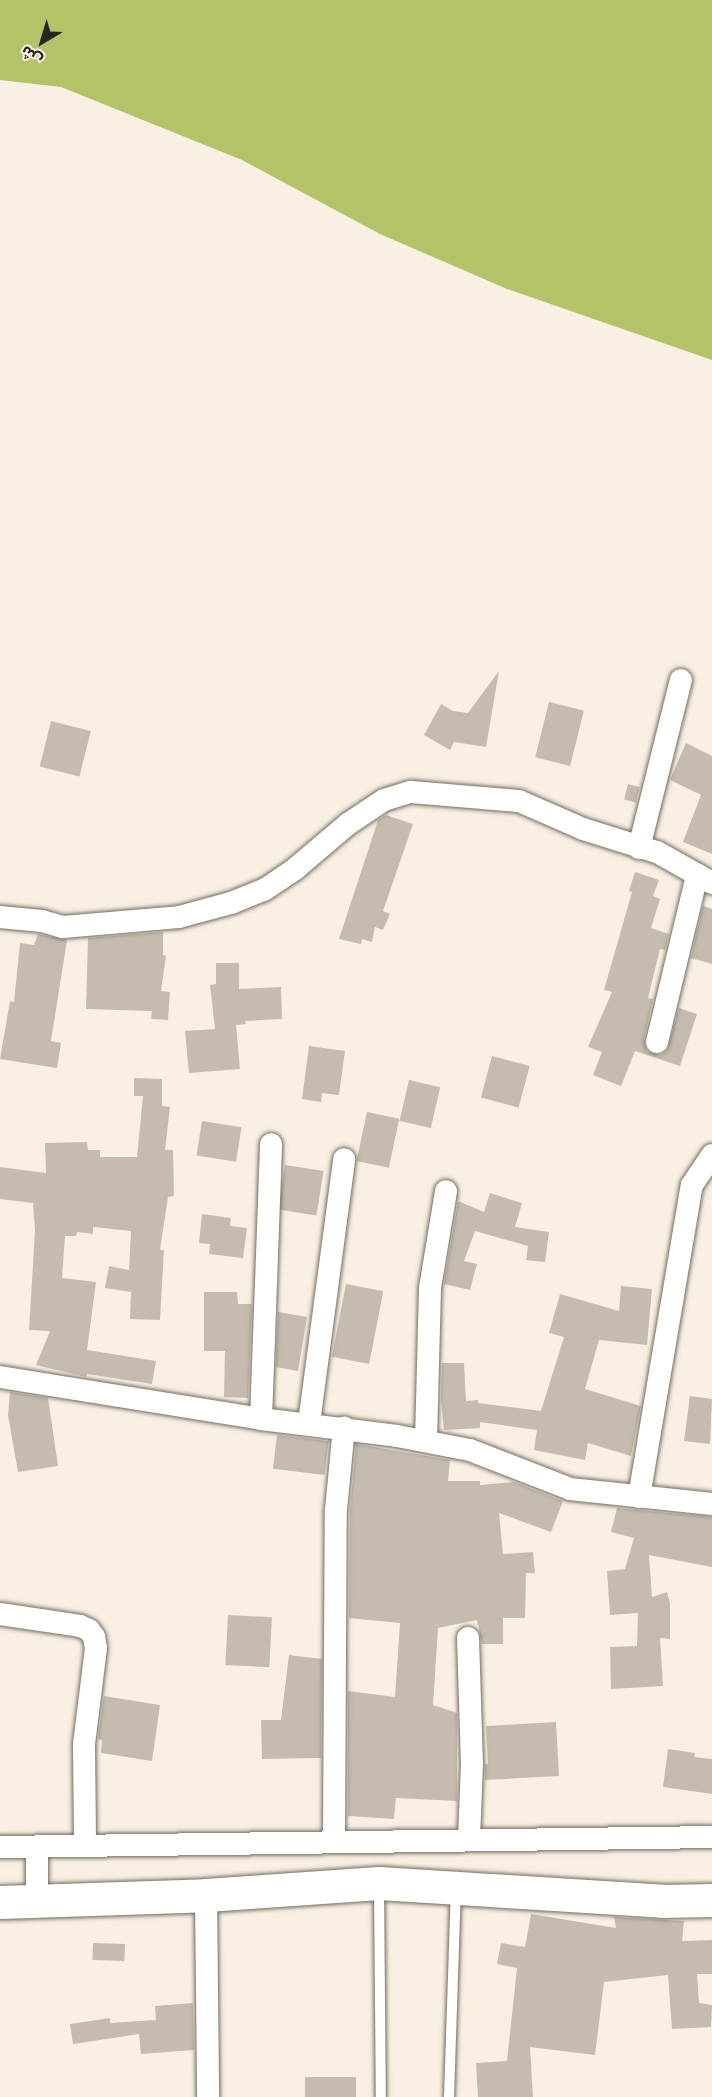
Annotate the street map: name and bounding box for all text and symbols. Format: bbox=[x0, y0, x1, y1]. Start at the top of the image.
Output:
north arrow bbox=[12, 12, 72, 72]
text: ش bbox=[16, 42, 46, 71]

